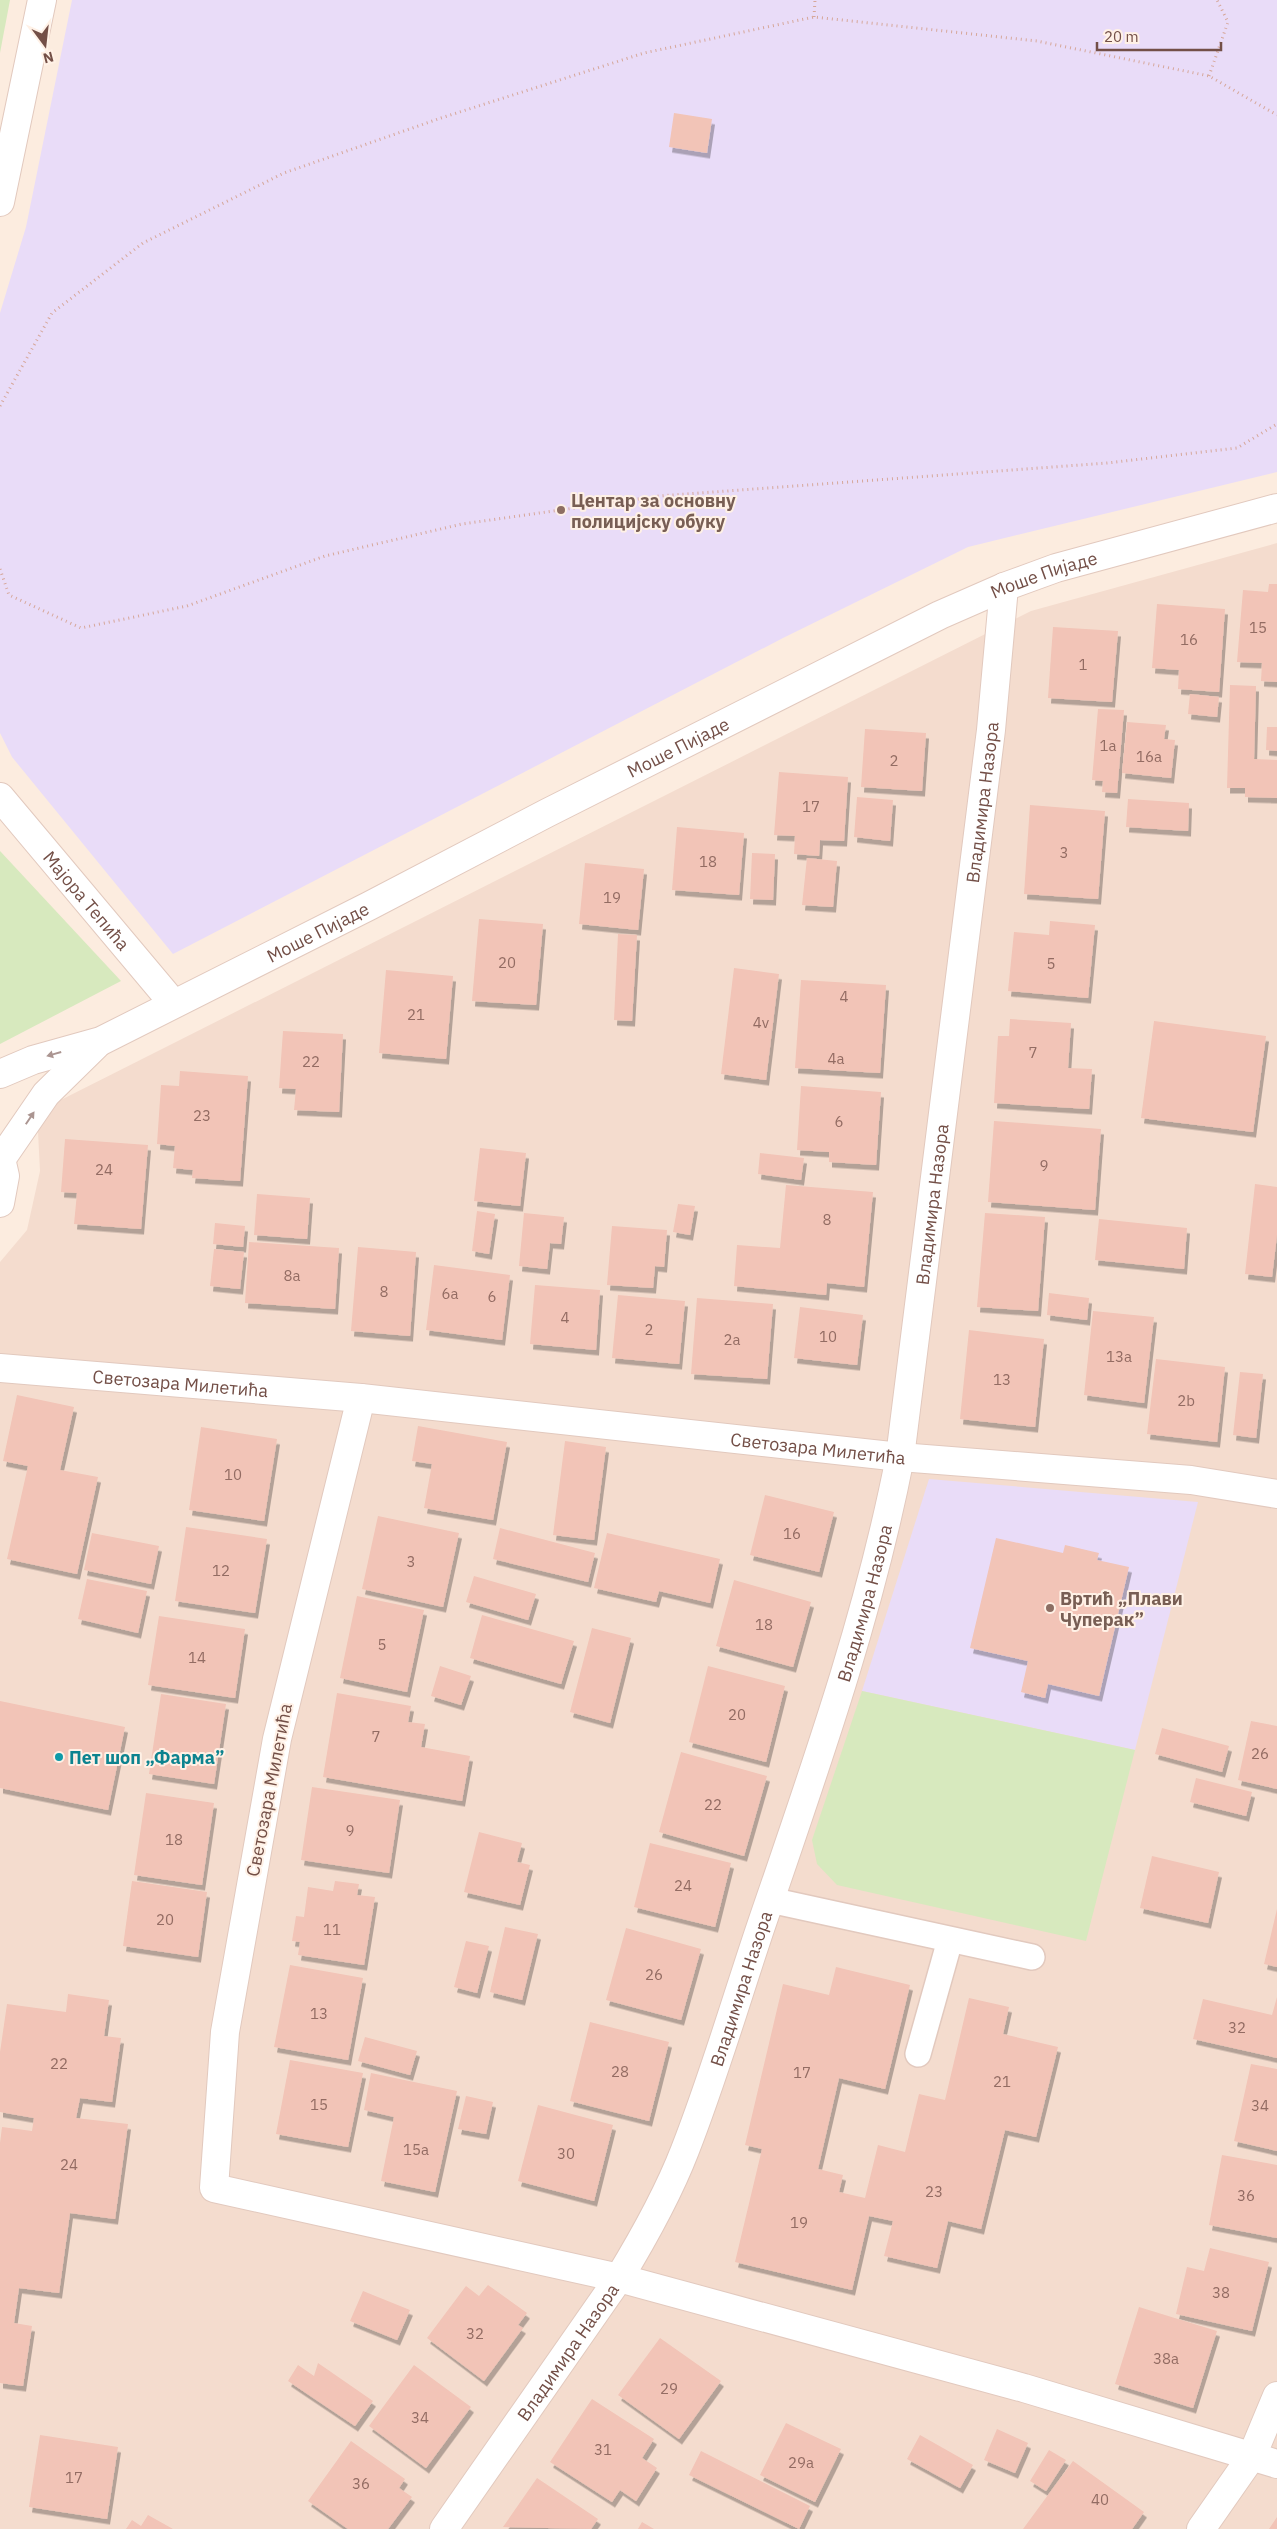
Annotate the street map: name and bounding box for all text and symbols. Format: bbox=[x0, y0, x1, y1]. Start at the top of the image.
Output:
north arrow bbox=[20, 20, 70, 70]
scale bar bbox=[1097, 20, 1221, 52]
text: 20 m bbox=[1104, 27, 1139, 46]
text: N bbox=[41, 48, 56, 68]
place label: Центар за основну полицијску обуку bbox=[571, 489, 736, 533]
marker: Центар за основну полицијску обуку bbox=[555, 504, 567, 516]
street label: Моше Пијаде bbox=[987, 546, 1100, 603]
house number: 15 bbox=[1249, 618, 1267, 637]
house number: 16 bbox=[1180, 630, 1198, 649]
house number: 1 bbox=[1078, 655, 1088, 674]
street label: Моше Пијаде bbox=[623, 712, 733, 782]
street label: Владимира Назора bbox=[960, 720, 1003, 884]
house number: 1a bbox=[1099, 736, 1117, 755]
house number: 16a bbox=[1136, 747, 1162, 766]
house number: 2 bbox=[889, 751, 899, 770]
house number: 17 bbox=[802, 797, 820, 816]
house number: 3 bbox=[1059, 843, 1069, 862]
street label: Мајора Тепића bbox=[38, 846, 135, 955]
house number: 18 bbox=[699, 852, 717, 871]
house number: 19 bbox=[603, 888, 621, 907]
street label: Моше Пијаде bbox=[263, 896, 373, 967]
house number: 20 bbox=[498, 953, 516, 972]
house number: 5 bbox=[1046, 954, 1056, 973]
house number: 4 bbox=[839, 987, 849, 1006]
house number: 21 bbox=[407, 1005, 425, 1024]
house number: 4v bbox=[753, 1013, 770, 1032]
house number: 7 bbox=[1028, 1043, 1038, 1062]
house number: 4a bbox=[827, 1049, 845, 1068]
one-way arrow bbox=[47, 1051, 62, 1059]
house number: 22 bbox=[302, 1052, 320, 1071]
house number: 23 bbox=[193, 1106, 211, 1125]
one-way arrow bbox=[25, 1111, 34, 1125]
house number: 6 bbox=[834, 1112, 844, 1131]
street label: Владимира Назора bbox=[910, 1122, 953, 1286]
house number: 9 bbox=[1039, 1156, 1049, 1175]
house number: 24 bbox=[95, 1160, 113, 1179]
house number: 8 bbox=[822, 1210, 832, 1229]
house number: 8a bbox=[283, 1266, 301, 1285]
house number: 8 bbox=[379, 1282, 389, 1301]
house number: 6a bbox=[441, 1284, 459, 1303]
house number: 6 bbox=[487, 1287, 497, 1306]
house number: 4 bbox=[560, 1308, 570, 1327]
house number: 2 bbox=[644, 1320, 654, 1339]
house number: 10 bbox=[819, 1327, 837, 1346]
house number: 2a bbox=[723, 1330, 741, 1349]
house number: 13a bbox=[1106, 1347, 1132, 1366]
street label: Светозара Милетића bbox=[92, 1364, 269, 1402]
house number: 13 bbox=[993, 1370, 1011, 1389]
house number: 2b bbox=[1177, 1391, 1195, 1410]
street label: Светозара Милетића bbox=[729, 1427, 907, 1469]
house number: 10 bbox=[224, 1465, 242, 1484]
street label: Владимира Назора bbox=[832, 1522, 897, 1684]
house number: 16 bbox=[783, 1524, 801, 1543]
house number: 3 bbox=[406, 1552, 416, 1571]
house number: 12 bbox=[212, 1561, 230, 1580]
place label: Вртић „Плави Чуперак” bbox=[1060, 1587, 1183, 1631]
marker: Вртић „Плави Чуперак” bbox=[1044, 1602, 1056, 1614]
house number: 18 bbox=[755, 1615, 773, 1634]
house number: 5 bbox=[377, 1635, 387, 1654]
house number: 14 bbox=[188, 1648, 206, 1667]
street label: Светозара Милетића bbox=[241, 1701, 297, 1879]
house number: 20 bbox=[728, 1705, 746, 1724]
house number: 7 bbox=[371, 1727, 381, 1746]
house number: 26 bbox=[1251, 1744, 1269, 1763]
place label: Пет шоп „Фарма” bbox=[69, 1746, 225, 1769]
marker: Пет шоп „Фарма” bbox=[53, 1751, 65, 1763]
house number: 22 bbox=[704, 1795, 722, 1814]
house number: 9 bbox=[345, 1821, 355, 1840]
house number: 18 bbox=[165, 1830, 183, 1849]
house number: 24 bbox=[674, 1876, 692, 1895]
street label: Владимира Назора bbox=[704, 1907, 777, 2069]
house number: 20 bbox=[156, 1910, 174, 1929]
house number: 11 bbox=[323, 1920, 341, 1939]
house number: 26 bbox=[645, 1965, 663, 1984]
house number: 13 bbox=[310, 2004, 328, 2023]
house number: 32 bbox=[1228, 2018, 1246, 2037]
house number: 22 bbox=[50, 2054, 68, 2073]
house number: 28 bbox=[611, 2062, 629, 2081]
house number: 17 bbox=[793, 2063, 811, 2082]
house number: 21 bbox=[993, 2072, 1011, 2091]
house number: 15 bbox=[310, 2095, 328, 2114]
house number: 34 bbox=[1251, 2096, 1269, 2115]
house number: 15a bbox=[403, 2140, 429, 2159]
house number: 30 bbox=[557, 2144, 575, 2163]
house number: 24 bbox=[60, 2155, 78, 2174]
house number: 23 bbox=[925, 2182, 943, 2201]
house number: 36 bbox=[1237, 2186, 1255, 2205]
house number: 19 bbox=[790, 2213, 808, 2232]
street label: Владимира Назора bbox=[512, 2278, 624, 2425]
house number: 38 bbox=[1212, 2283, 1230, 2302]
house number: 32 bbox=[466, 2324, 484, 2343]
house number: 38a bbox=[1153, 2349, 1179, 2368]
house number: 29 bbox=[660, 2379, 678, 2398]
house number: 34 bbox=[411, 2408, 429, 2427]
house number: 31 bbox=[594, 2440, 612, 2459]
house number: 29a bbox=[788, 2453, 814, 2472]
house number: 17 bbox=[65, 2468, 83, 2487]
house number: 36 bbox=[352, 2474, 370, 2493]
house number: 40 bbox=[1091, 2490, 1109, 2509]

